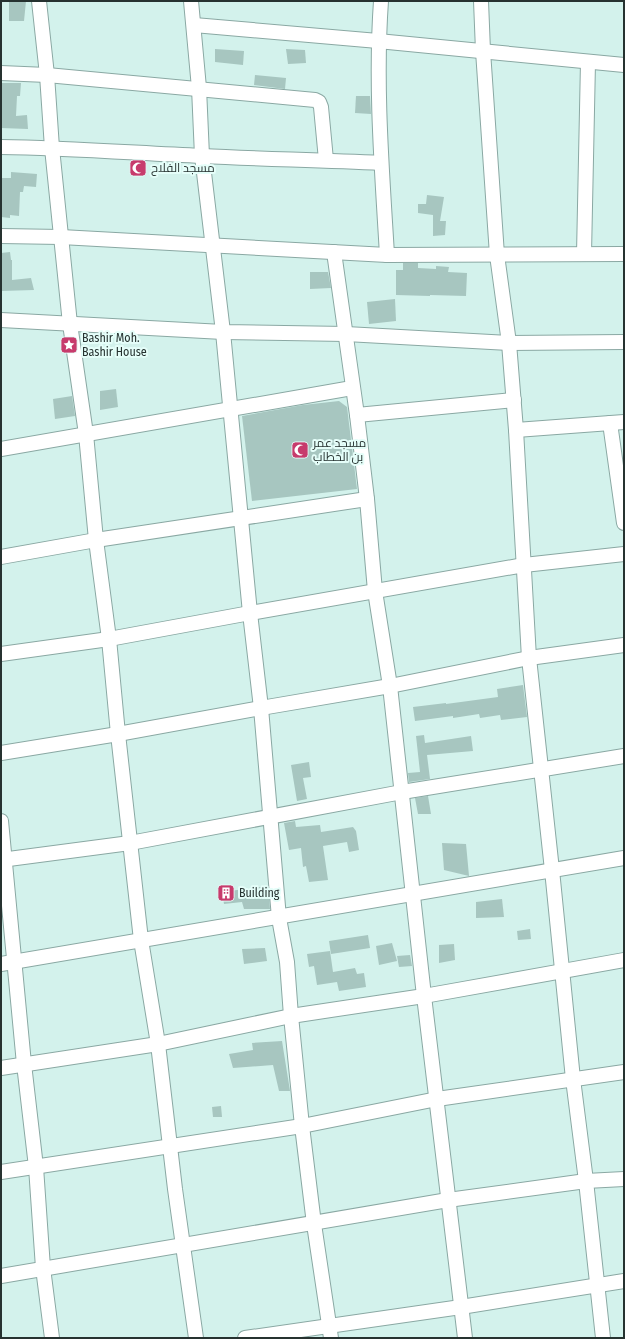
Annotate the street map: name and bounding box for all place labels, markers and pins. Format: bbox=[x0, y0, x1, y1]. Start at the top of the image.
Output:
mosque icon: مسجد الفلاح bbox=[128, 158, 148, 178]
place label: مسجد الفلاح bbox=[151, 161, 215, 176]
place label: Bashir Moh. Bashir House bbox=[82, 331, 147, 359]
place icon: Bashir Moh. Bashir House bbox=[59, 335, 79, 355]
place label: مسجد عمر بن الخطاب bbox=[312, 436, 366, 464]
mosque icon: مسجد عمر بن الخطاب bbox=[290, 440, 310, 460]
building icon: Building bbox=[216, 883, 236, 903]
place label: Building bbox=[239, 886, 280, 900]

